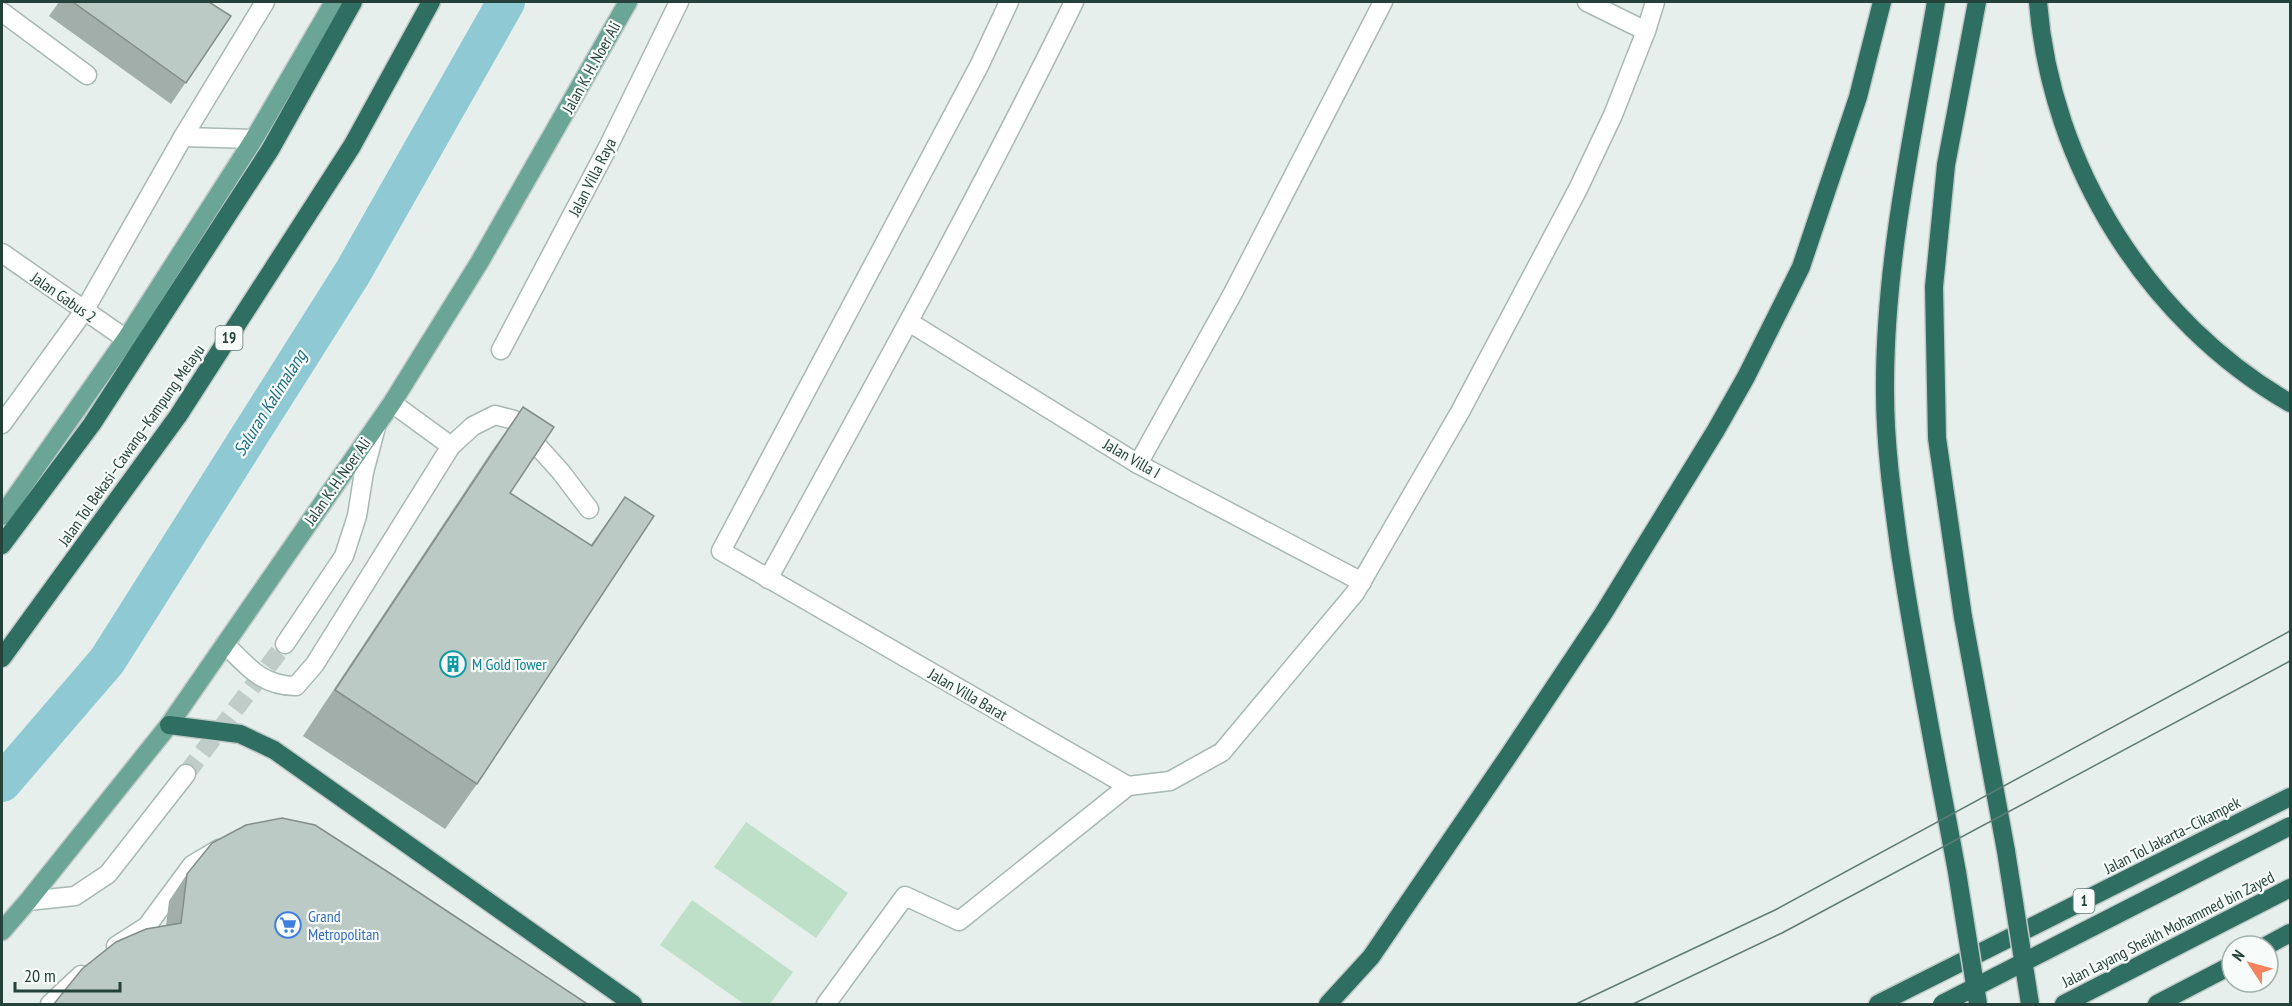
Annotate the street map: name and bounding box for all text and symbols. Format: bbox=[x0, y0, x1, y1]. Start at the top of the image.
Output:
street label: Jalan K. H. Noer Ali bbox=[557, 18, 624, 117]
street label: Jalan Villa Raya bbox=[563, 135, 620, 220]
street label: Jalan Gabus 2 bbox=[27, 267, 100, 327]
road number: 19 bbox=[216, 326, 242, 350]
street label: Jalan Tol Bekasi–Cawang–Kampung Melayu bbox=[53, 340, 208, 550]
water label: Saluran Kalimalang bbox=[228, 344, 312, 460]
street label: Jalan Villa I bbox=[1099, 433, 1164, 482]
street label: Jalan K. H. Noer Ali bbox=[299, 434, 374, 529]
building icon: M Gold Tower bbox=[438, 649, 468, 679]
place label: M Gold Tower bbox=[472, 654, 547, 674]
street label: Jalan Villa Barat bbox=[924, 663, 1011, 725]
street label: Jalan Tol Jakarta–Cikampek bbox=[2100, 792, 2244, 879]
street label: Jalan Layang Sheikh Mohammed bin Zayed bbox=[2058, 867, 2278, 992]
road number: 1 bbox=[2074, 889, 2094, 913]
place label: Grand Metropolitan bbox=[308, 906, 379, 944]
supermarket icon: Grand Metropolitan bbox=[273, 910, 303, 940]
north arrow bbox=[2220, 934, 2280, 994]
text: N bbox=[2227, 946, 2248, 965]
scale bar bbox=[15, 955, 120, 993]
text: 20 m bbox=[24, 964, 56, 987]

